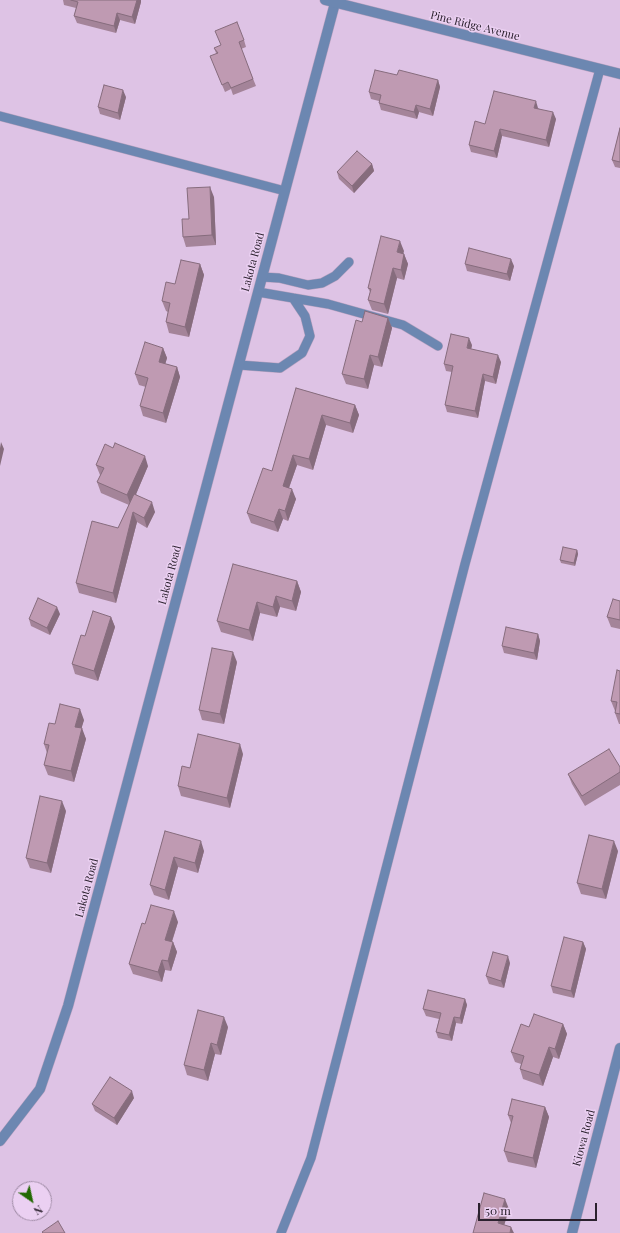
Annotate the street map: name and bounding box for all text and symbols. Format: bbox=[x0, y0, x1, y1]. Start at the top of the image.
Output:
street label: Pine Ridge Avenue bbox=[429, 9, 521, 43]
street label: Lakota Road bbox=[239, 231, 267, 293]
street label: Lakota Road bbox=[156, 544, 184, 606]
street label: Lakota Road bbox=[73, 857, 101, 919]
street label: Kiowa Road bbox=[570, 1108, 598, 1168]
north arrow bbox=[12, 1181, 52, 1221]
scale bar bbox=[480, 1195, 599, 1221]
text: N bbox=[31, 1202, 46, 1219]
text: 50 m bbox=[485, 1202, 511, 1218]

